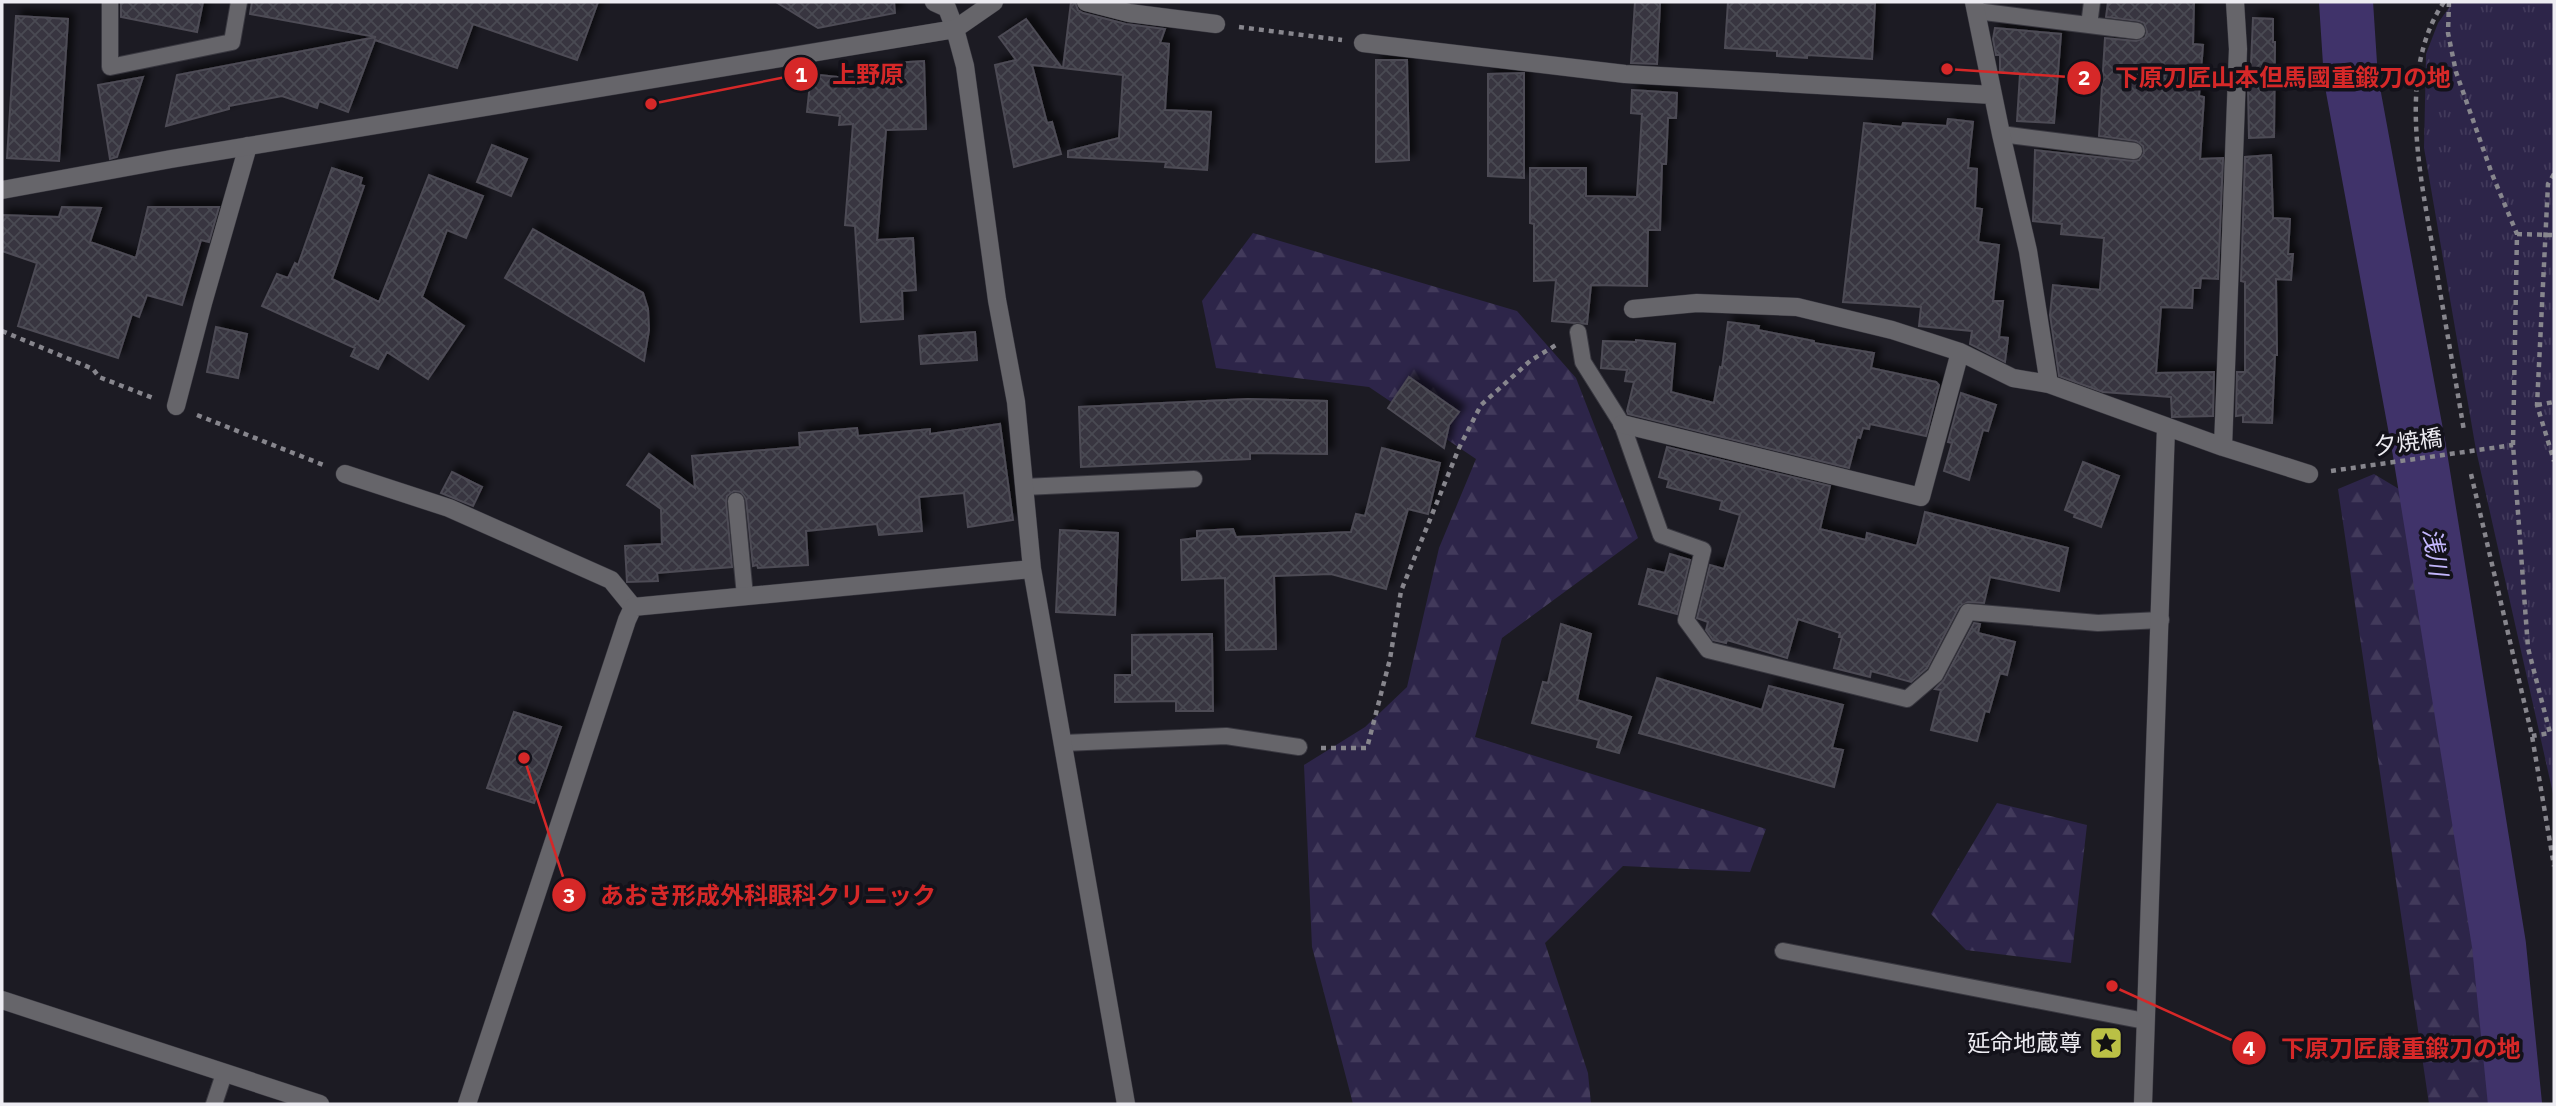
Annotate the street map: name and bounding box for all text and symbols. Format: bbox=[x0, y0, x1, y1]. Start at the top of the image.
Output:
callout: 上野原 bbox=[783, 52, 918, 97]
callout: 下原刀匠山本但馬國重鍛刀の地 bbox=[2066, 55, 2465, 100]
text: 上野原 bbox=[832, 58, 904, 90]
text: 1 bbox=[795, 60, 808, 88]
text: 下原刀匠山本但馬國重鍛刀の地 bbox=[2115, 61, 2451, 93]
text: 2 bbox=[2078, 63, 2090, 91]
street label: 夕焼橋 bbox=[2372, 421, 2444, 461]
water label: 浅川 bbox=[2416, 526, 2456, 581]
callout: あおき形成外科眼科クリニック bbox=[551, 873, 950, 918]
text: あおき形成外科眼科クリニック bbox=[600, 879, 936, 911]
text: 3 bbox=[563, 881, 575, 909]
place icon: 延命地蔵尊 bbox=[2087, 1024, 2125, 1062]
callout: 下原刀匠康重鍛刀の地 bbox=[2232, 1026, 2535, 1071]
place label: 延命地蔵尊 bbox=[1967, 1027, 2082, 1057]
text: 下原刀匠康重鍛刀の地 bbox=[2281, 1032, 2521, 1064]
text: 4 bbox=[2243, 1034, 2255, 1062]

